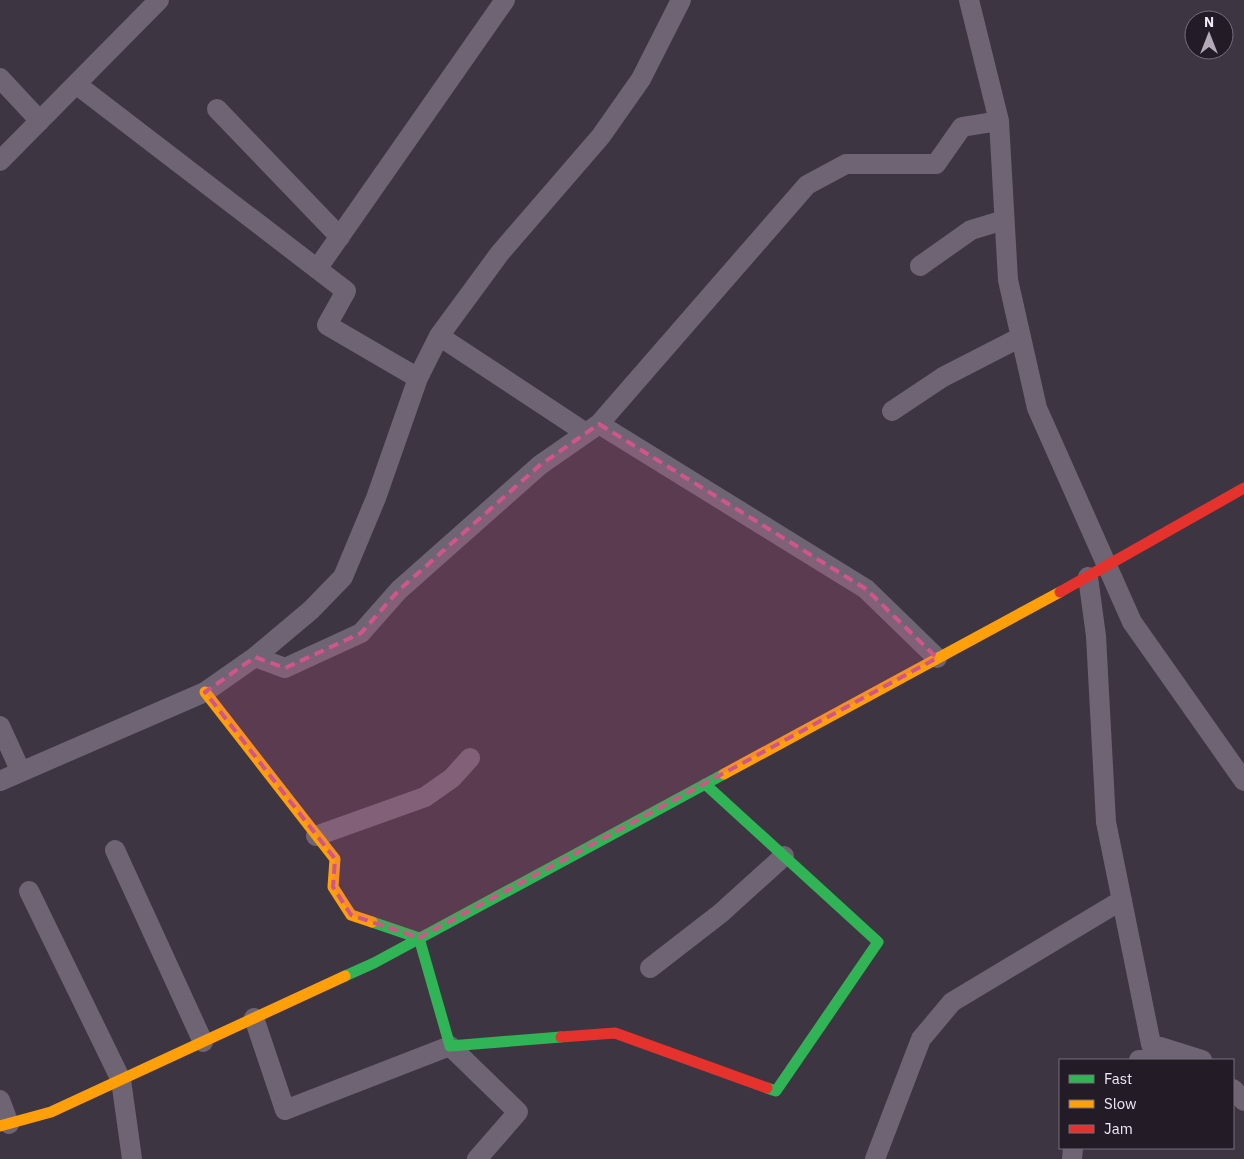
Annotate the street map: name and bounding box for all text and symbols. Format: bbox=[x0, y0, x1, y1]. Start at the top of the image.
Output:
north arrow bbox=[1184, 10, 1234, 60]
text: N bbox=[1204, 13, 1214, 31]
legend bbox=[1059, 1059, 1234, 1149]
text: Fast bbox=[1104, 1069, 1132, 1088]
text: Slow bbox=[1104, 1094, 1137, 1113]
text: Jam bbox=[1104, 1119, 1133, 1138]

